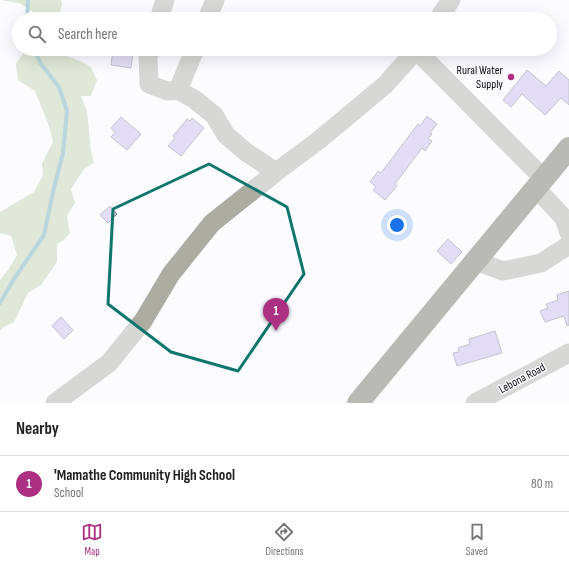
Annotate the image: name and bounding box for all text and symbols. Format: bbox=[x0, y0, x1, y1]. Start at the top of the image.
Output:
search box bbox=[12, 12, 557, 56]
icon: search bbox=[26, 23, 48, 45]
text: Search here bbox=[58, 25, 118, 44]
place label: Rural Water Supply bbox=[456, 63, 504, 92]
marker: Rural Water Supply bbox=[506, 72, 516, 82]
your location bbox=[387, 215, 407, 235]
pin: 1 bbox=[263, 298, 289, 331]
street label: Lebona Road bbox=[496, 360, 548, 397]
text: Nearby bbox=[16, 419, 59, 439]
text: 'Mamathe Community High School bbox=[54, 466, 235, 485]
text: 1 bbox=[26, 476, 32, 492]
text: 80 m bbox=[531, 476, 553, 492]
text: School bbox=[54, 485, 84, 501]
tab: Map bbox=[81, 521, 103, 558]
tab: Directions bbox=[266, 521, 303, 558]
tab: Saved bbox=[466, 521, 488, 558]

